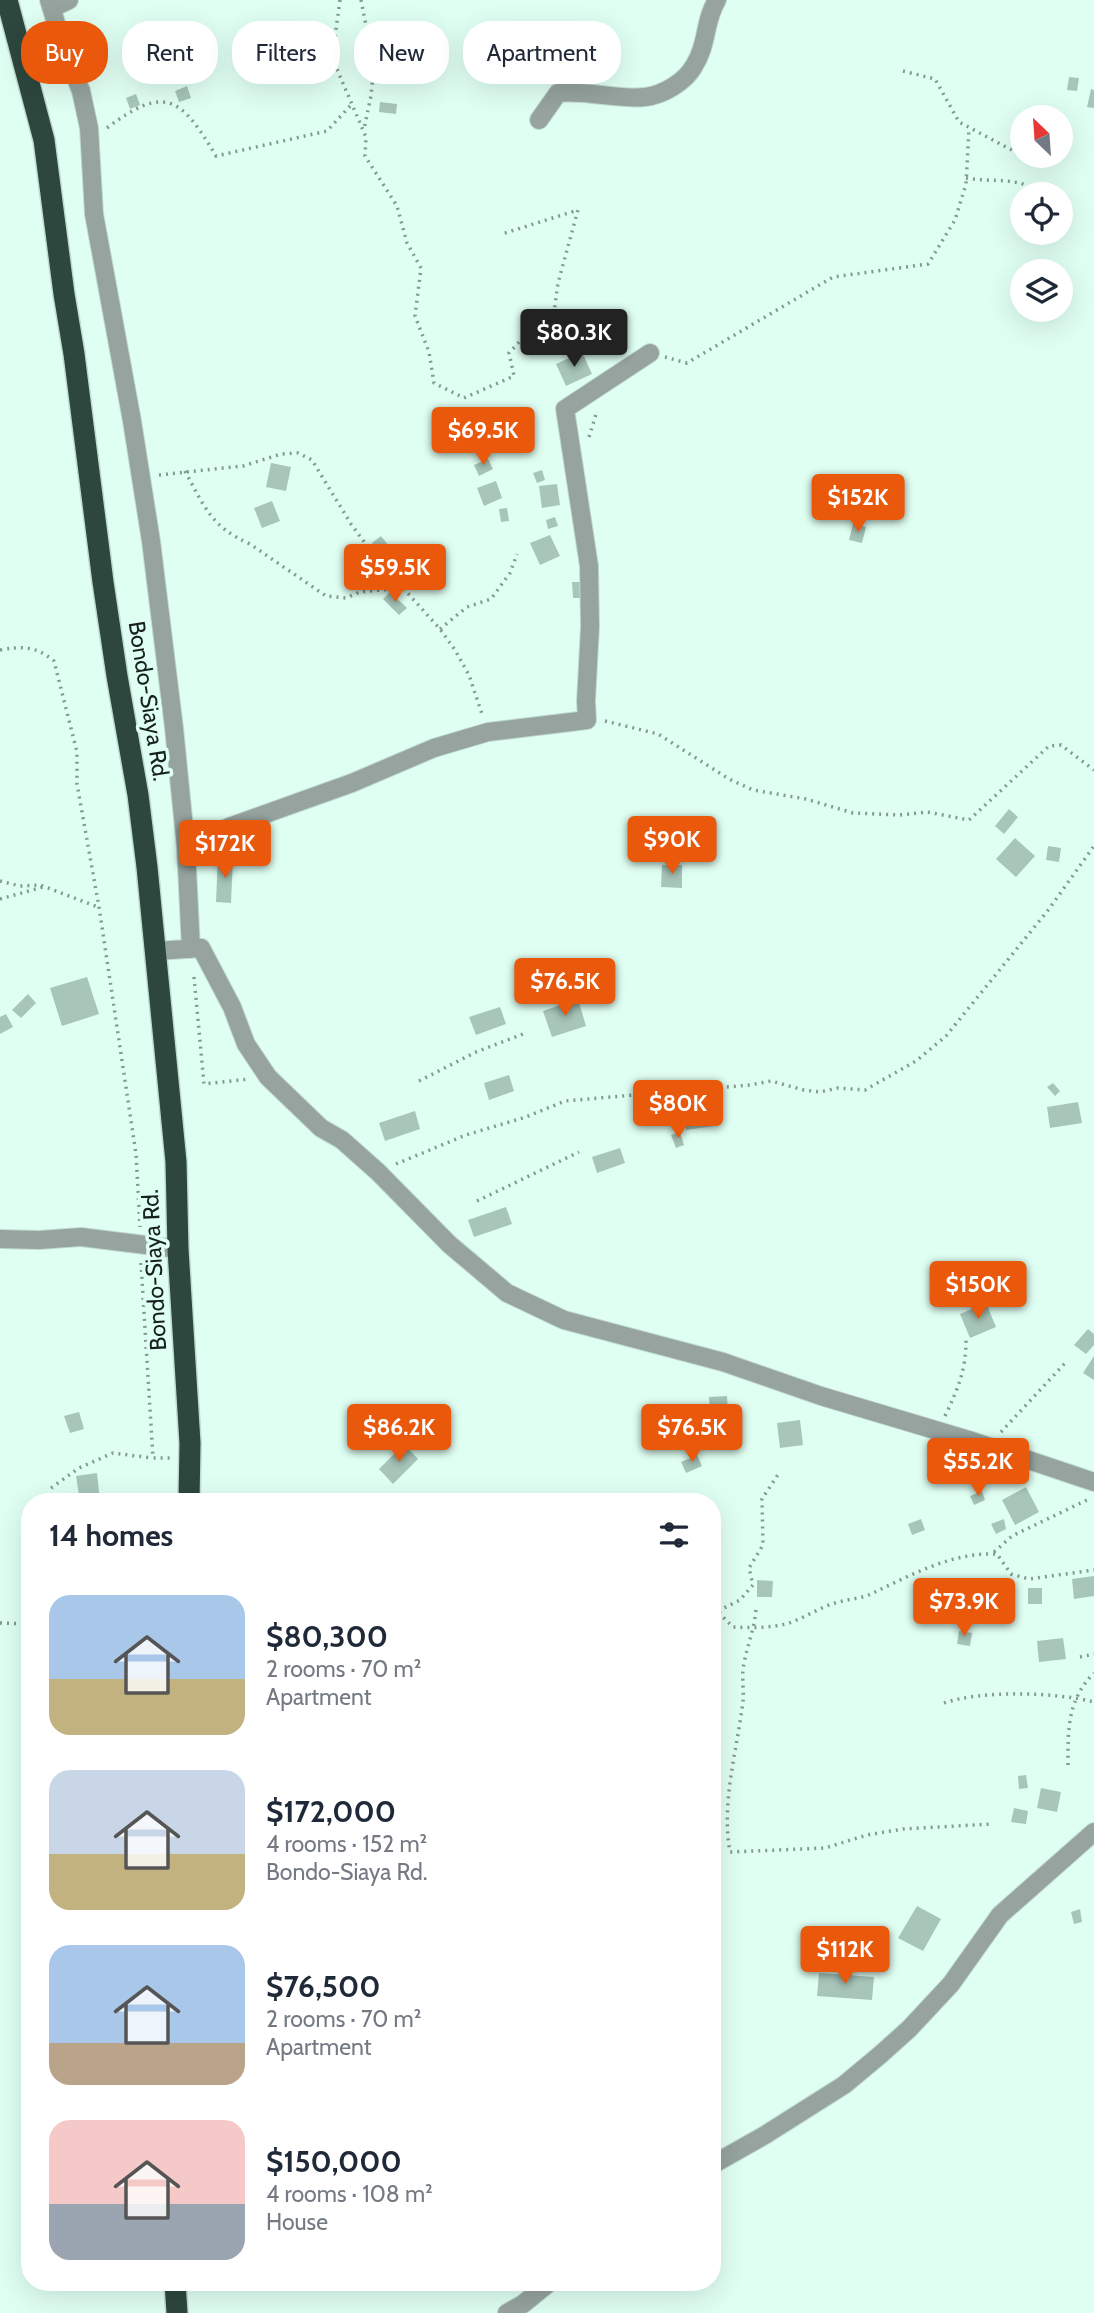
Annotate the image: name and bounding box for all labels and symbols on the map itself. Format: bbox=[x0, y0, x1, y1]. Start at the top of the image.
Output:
north arrow bbox=[1010, 105, 1073, 168]
pin: $80.3K bbox=[517, 310, 631, 369]
pin: $69.5K bbox=[426, 407, 540, 467]
pin: $152K bbox=[809, 475, 907, 534]
pin: $59.5K bbox=[338, 544, 452, 604]
street label: Bondo-Siaya Rd. bbox=[123, 619, 175, 783]
pin: $90K bbox=[631, 816, 713, 876]
pin: $172K bbox=[176, 820, 274, 880]
pin: $76.5K bbox=[508, 958, 622, 1018]
pin: $80K bbox=[637, 1080, 719, 1140]
street label: Bondo-Siaya Rd. bbox=[136, 1189, 172, 1351]
pin: $150K bbox=[929, 1262, 1027, 1321]
pin: $86.2K bbox=[342, 1404, 456, 1464]
pin: $76.5K bbox=[635, 1404, 749, 1464]
pin: $55.2K bbox=[921, 1438, 1035, 1498]
pin: $73.9K bbox=[907, 1578, 1021, 1638]
pin: $112K bbox=[796, 1926, 894, 1986]

